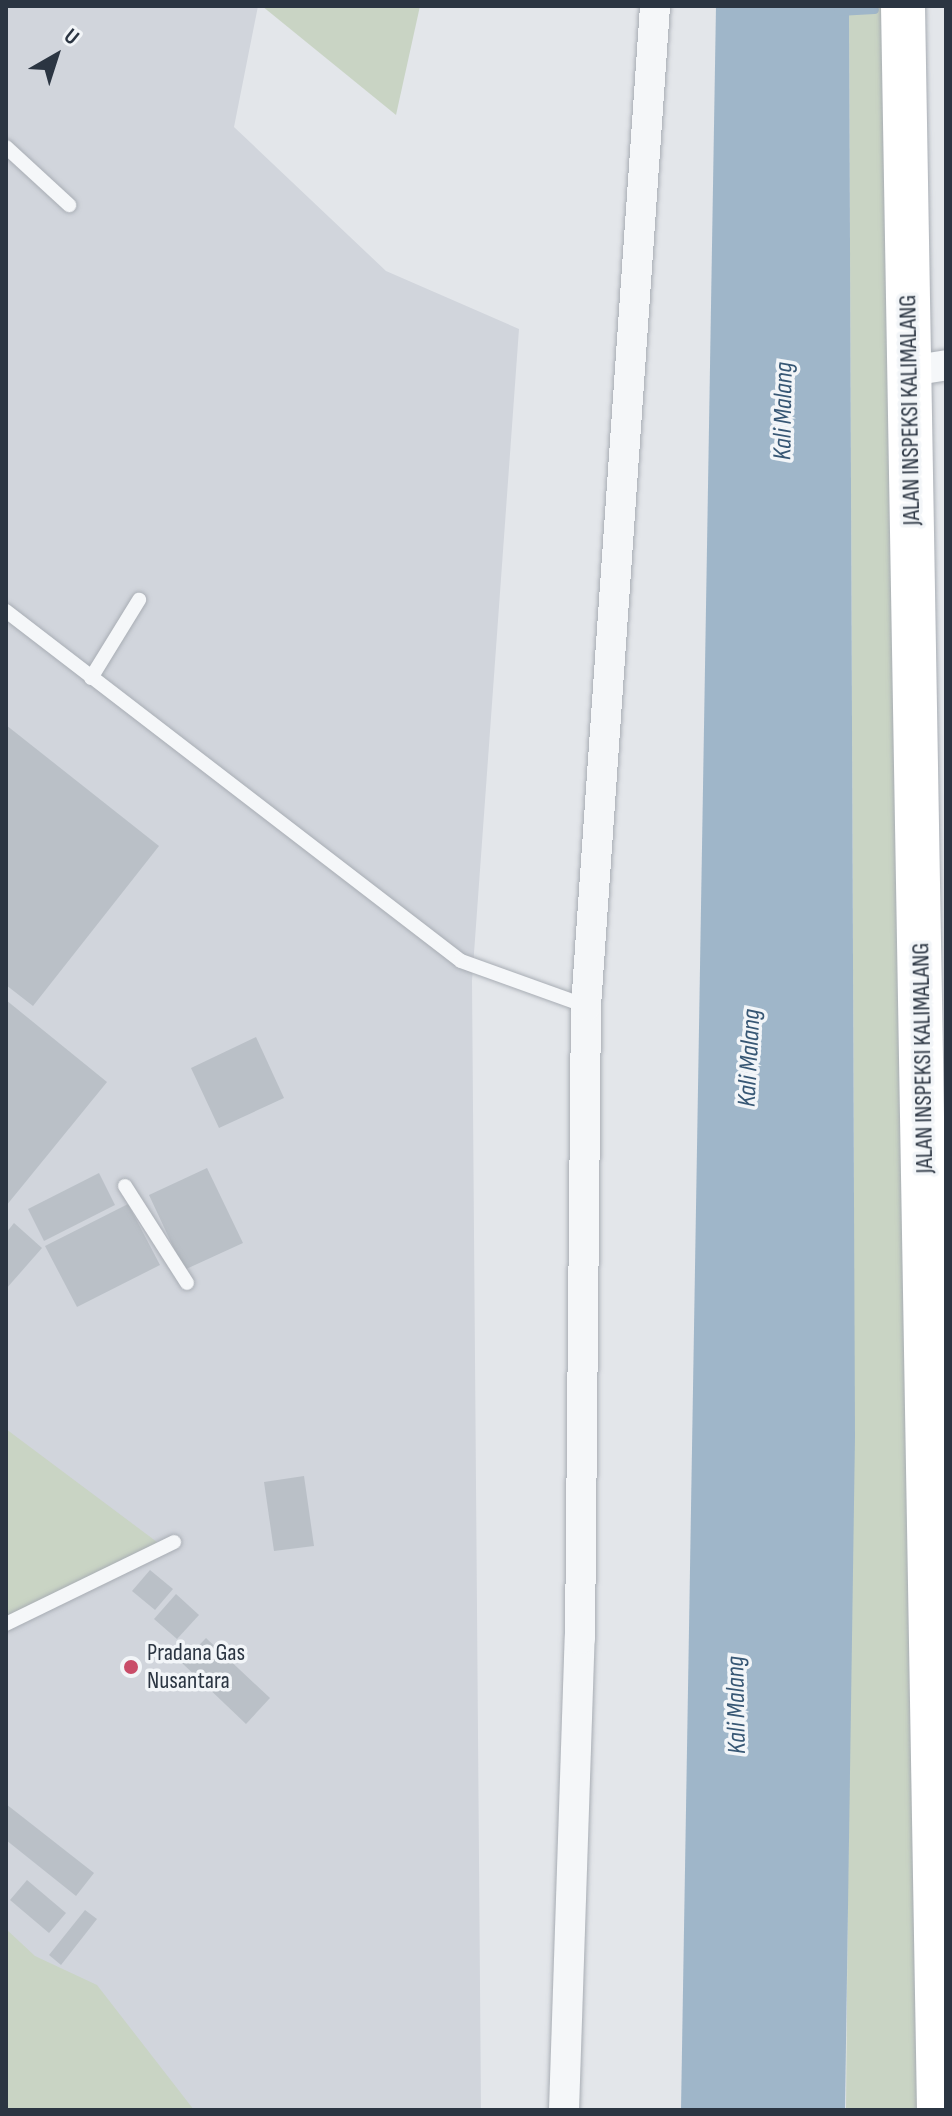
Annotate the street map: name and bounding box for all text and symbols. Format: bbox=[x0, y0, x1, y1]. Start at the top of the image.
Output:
north arrow bbox=[16, 16, 96, 96]
text: U bbox=[58, 23, 84, 51]
street label: JALAN INSPEKSI KALIMALANG bbox=[894, 294, 926, 526]
water label: Kali Malang bbox=[768, 362, 800, 460]
street label: JALAN INSPEKSI KALIMALANG bbox=[907, 942, 939, 1174]
water label: Kali Malang bbox=[732, 1008, 768, 1108]
place label: Pradana Gas Nusantara bbox=[147, 1639, 245, 1695]
water label: Kali Malang bbox=[721, 1656, 753, 1754]
marker: Pradana Gas Nusantara bbox=[122, 1658, 140, 1676]

